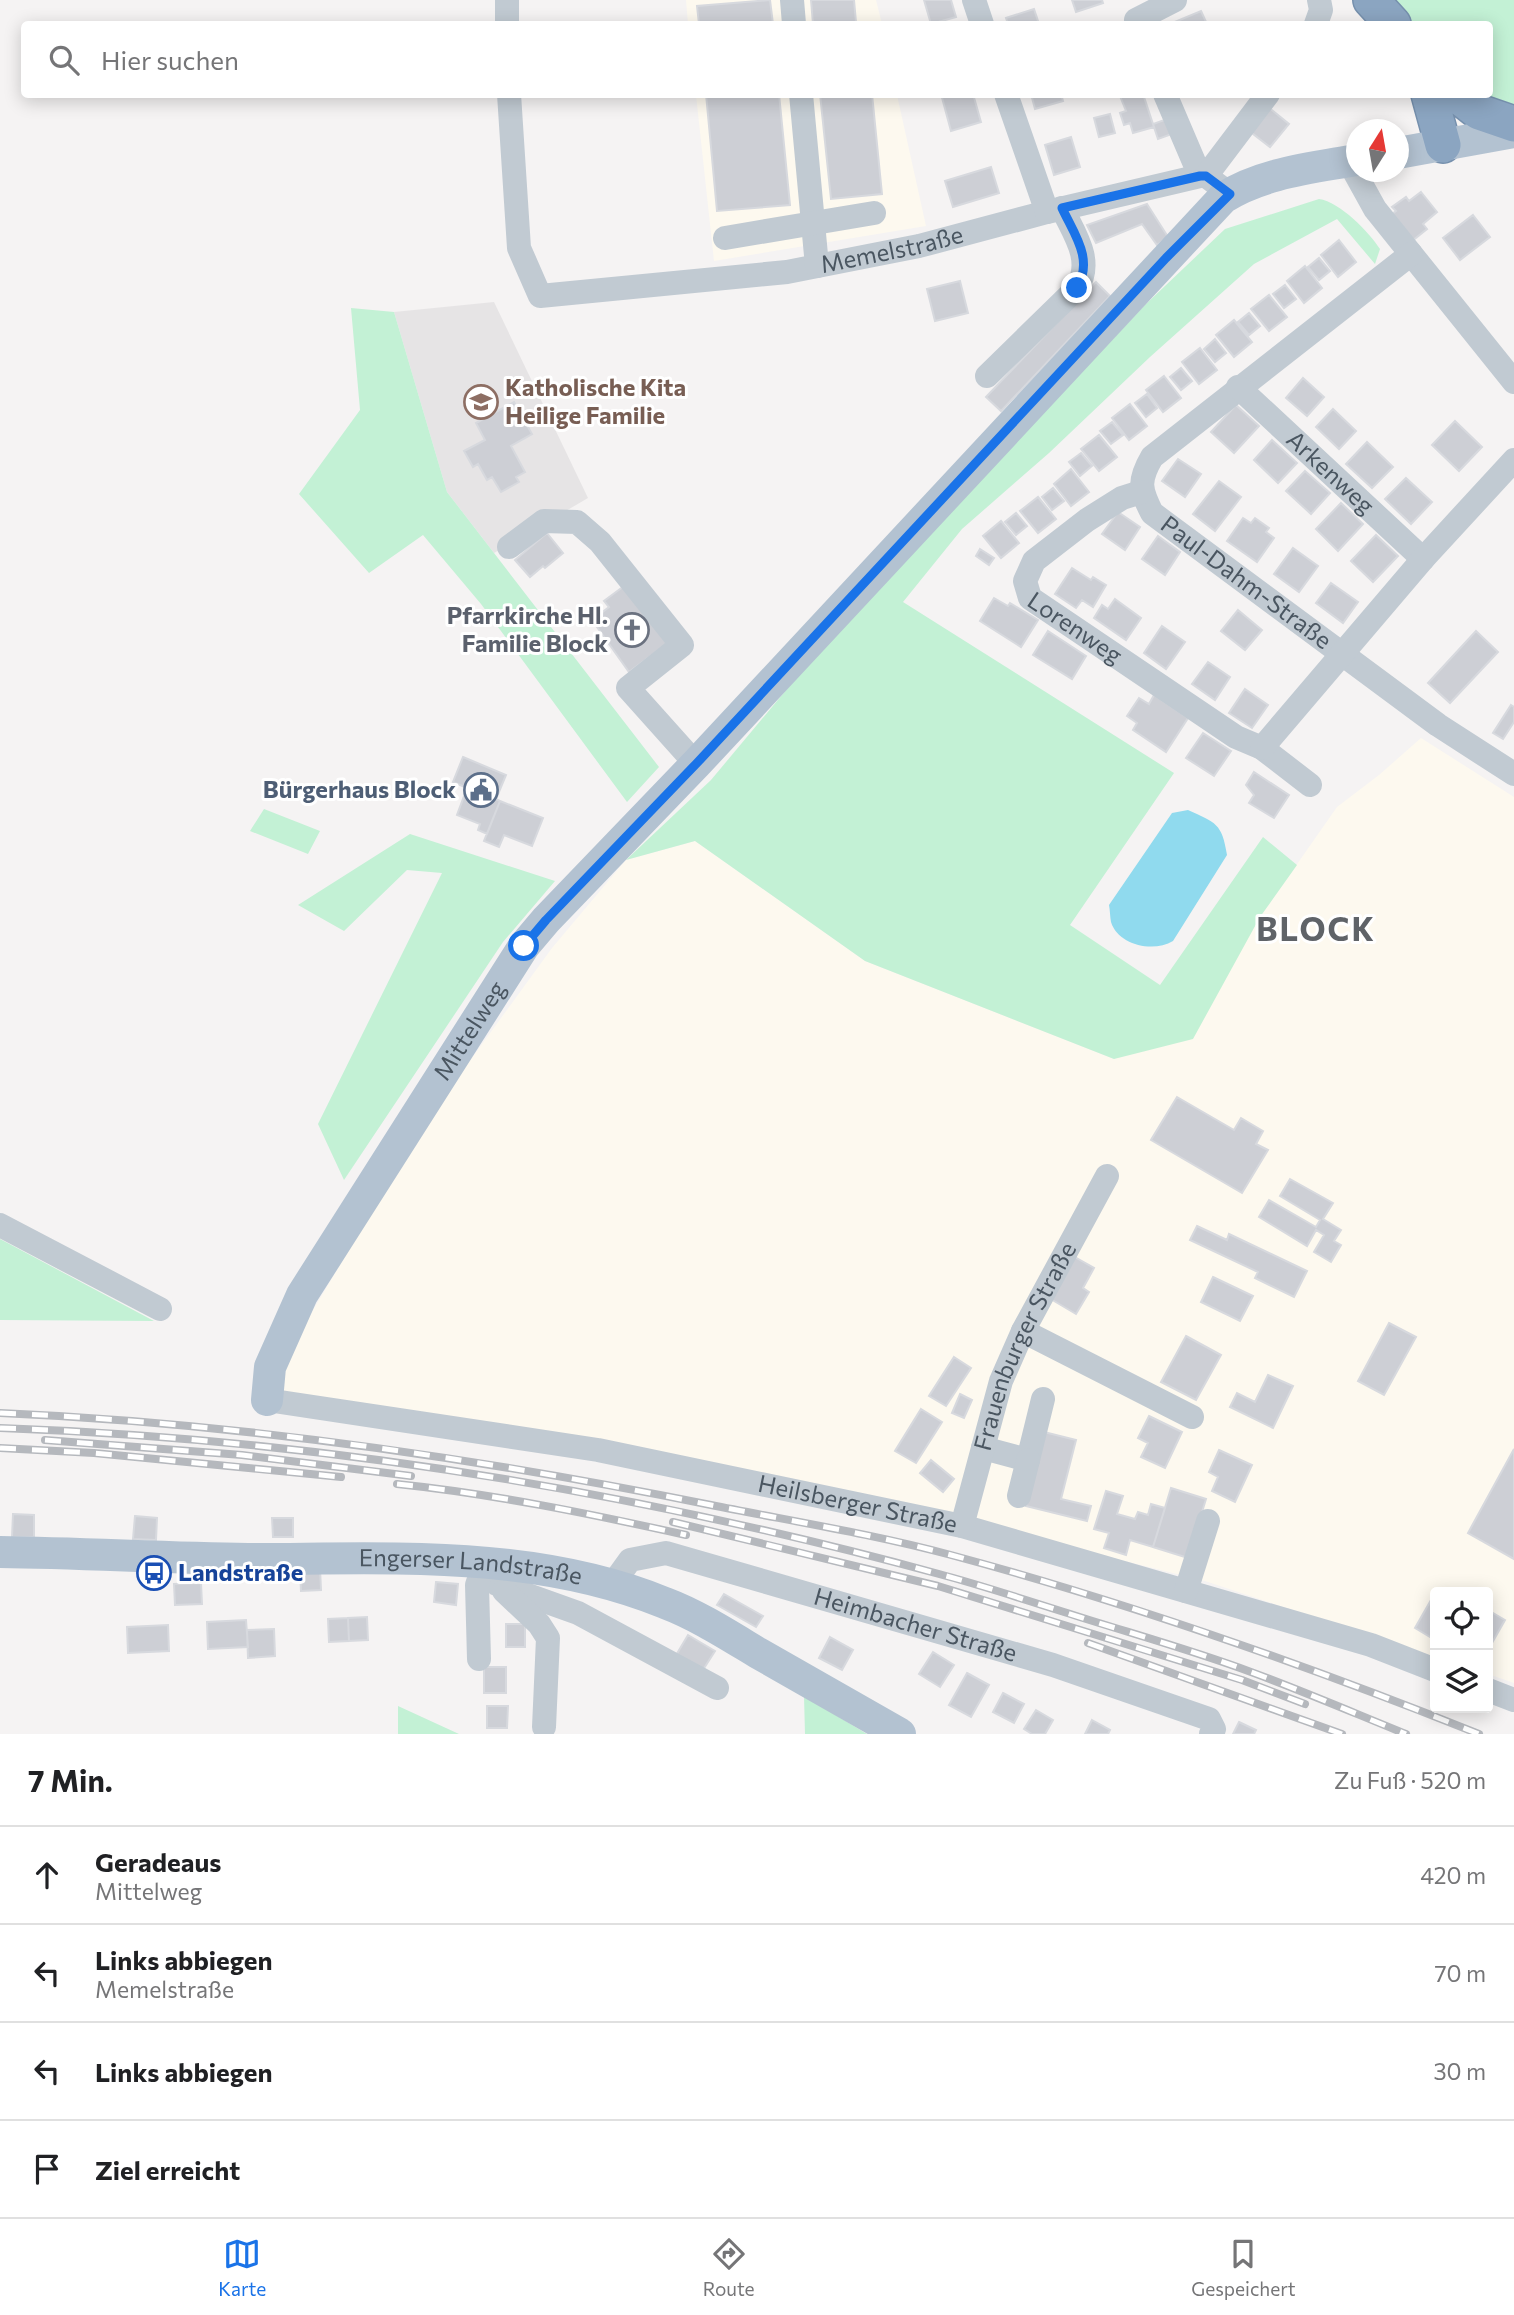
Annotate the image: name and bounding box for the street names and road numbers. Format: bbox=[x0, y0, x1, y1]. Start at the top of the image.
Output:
street label: Memelstraße bbox=[818, 219, 966, 278]
street label: Arkenweg bbox=[1281, 424, 1381, 520]
street label: Paul-Dahm-Straße bbox=[1156, 509, 1338, 654]
street label: Lorenweg bbox=[1023, 585, 1129, 669]
street label: Mittelweg bbox=[426, 975, 511, 1085]
street label: Frauenburger Straße bbox=[967, 1237, 1081, 1454]
street label: Heilsberger Straße bbox=[756, 1468, 960, 1538]
street label: Engerser Landstraße bbox=[359, 1542, 585, 1590]
street label: Heimbacher Straße bbox=[811, 1581, 1021, 1667]

